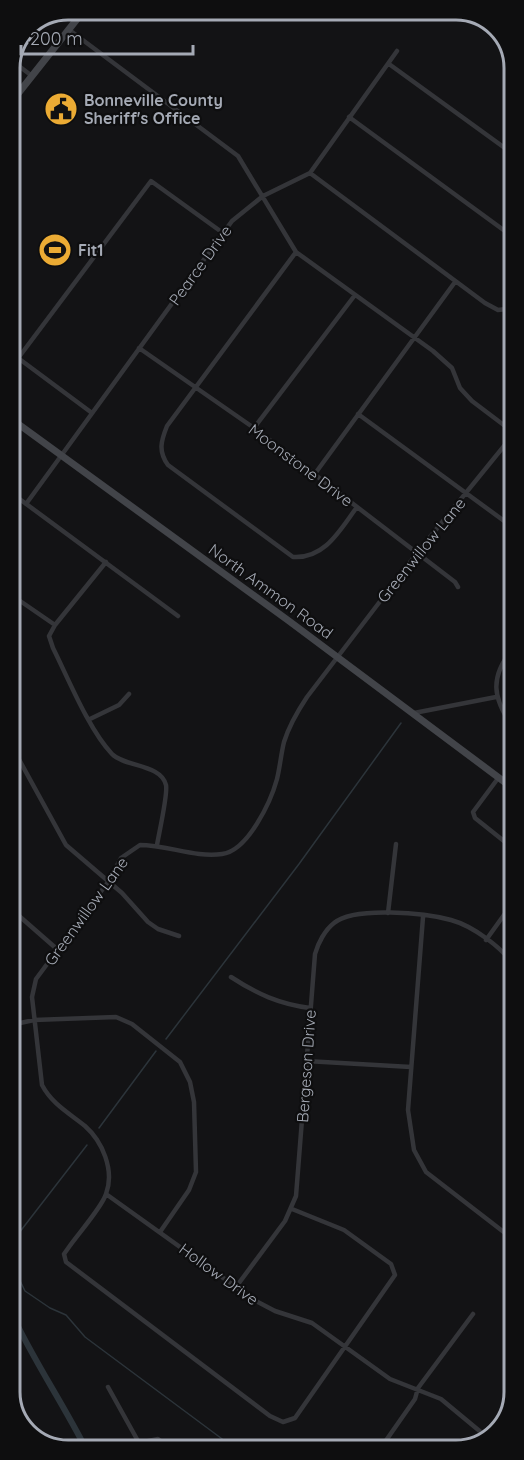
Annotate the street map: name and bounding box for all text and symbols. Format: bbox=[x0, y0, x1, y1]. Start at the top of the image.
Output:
scale bar bbox=[21, 18, 194, 56]
text: 200 m bbox=[30, 27, 83, 50]
place label: Bonneville County Sheriff's Office bbox=[84, 90, 223, 128]
public building icon: Bonneville County Sheriff's Office bbox=[43, 91, 79, 127]
street label: Pearce Drive bbox=[164, 221, 236, 309]
sports icon: Fit1 bbox=[37, 232, 73, 268]
place label: Fit1 bbox=[78, 240, 104, 260]
street label: Moonstone Drive bbox=[245, 419, 357, 511]
street label: Greenwillow Lane bbox=[372, 493, 470, 607]
street label: North Ammon Road bbox=[205, 539, 337, 643]
street label: Greenwillow Lane bbox=[40, 853, 132, 969]
street label: Bergeson Drive bbox=[292, 1009, 320, 1123]
street label: Hollow Drive bbox=[176, 1239, 262, 1309]

